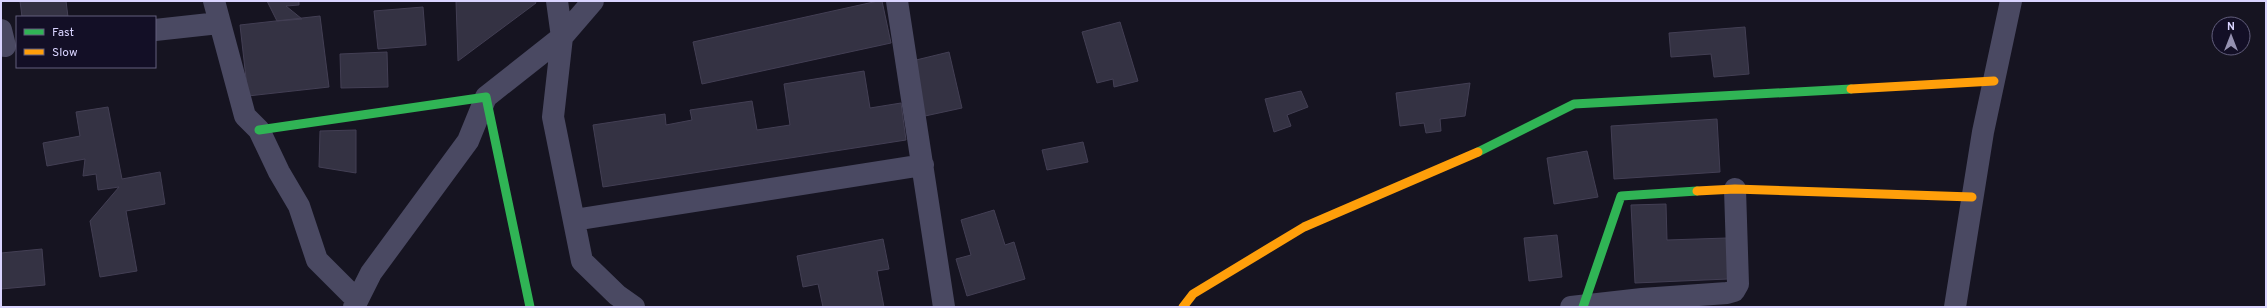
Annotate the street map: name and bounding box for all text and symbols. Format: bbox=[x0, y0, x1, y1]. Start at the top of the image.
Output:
legend bbox=[16, 16, 156, 68]
north arrow bbox=[2211, 16, 2251, 56]
text: N bbox=[2227, 20, 2235, 34]
text: Fast bbox=[52, 25, 74, 41]
text: Slow bbox=[52, 45, 78, 61]

